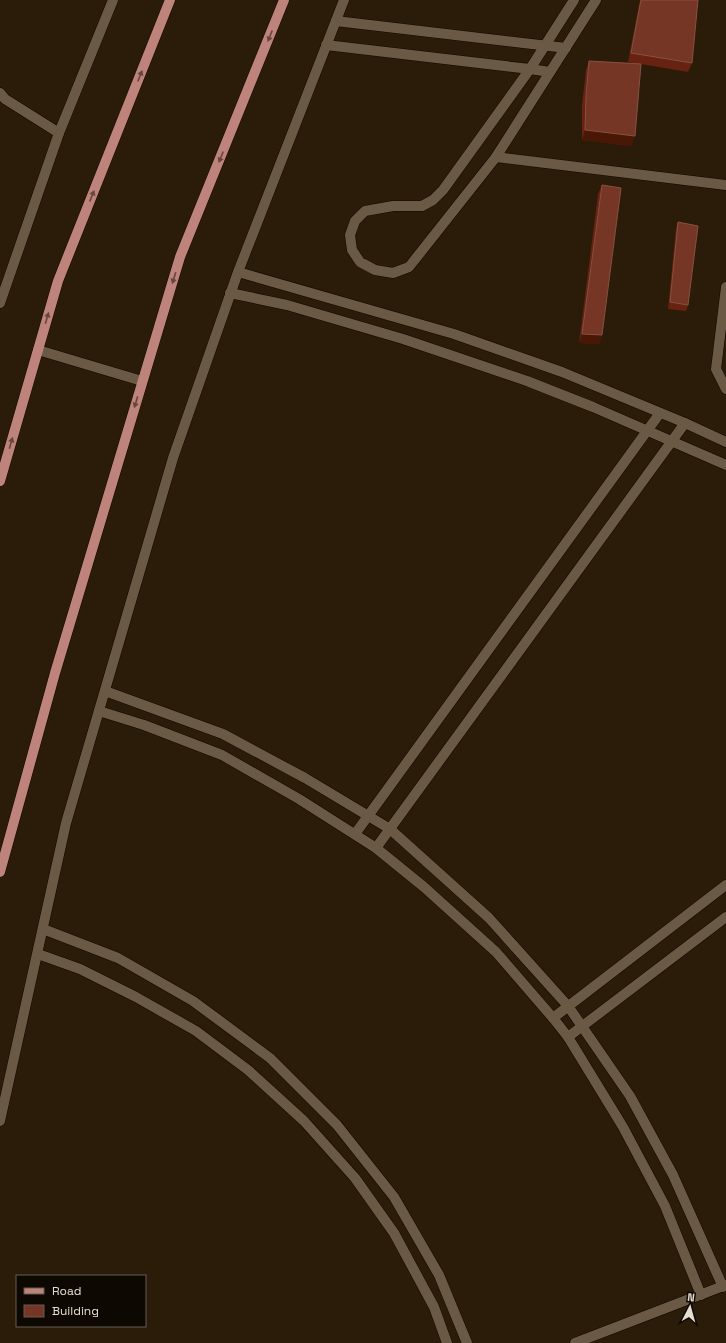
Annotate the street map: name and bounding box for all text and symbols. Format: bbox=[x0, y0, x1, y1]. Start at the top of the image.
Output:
one-way arrow bbox=[266, 31, 272, 43]
one-way arrow bbox=[137, 69, 143, 81]
one-way arrow bbox=[217, 151, 223, 163]
one-way arrow bbox=[89, 190, 95, 202]
one-way arrow bbox=[171, 272, 177, 284]
one-way arrow bbox=[44, 312, 50, 324]
one-way arrow bbox=[133, 396, 139, 408]
one-way arrow bbox=[8, 437, 14, 449]
legend bbox=[16, 1275, 146, 1327]
text: Road bbox=[52, 1283, 81, 1299]
north arrow bbox=[670, 1287, 710, 1327]
text: N bbox=[687, 1290, 695, 1304]
text: Building bbox=[52, 1303, 99, 1319]

